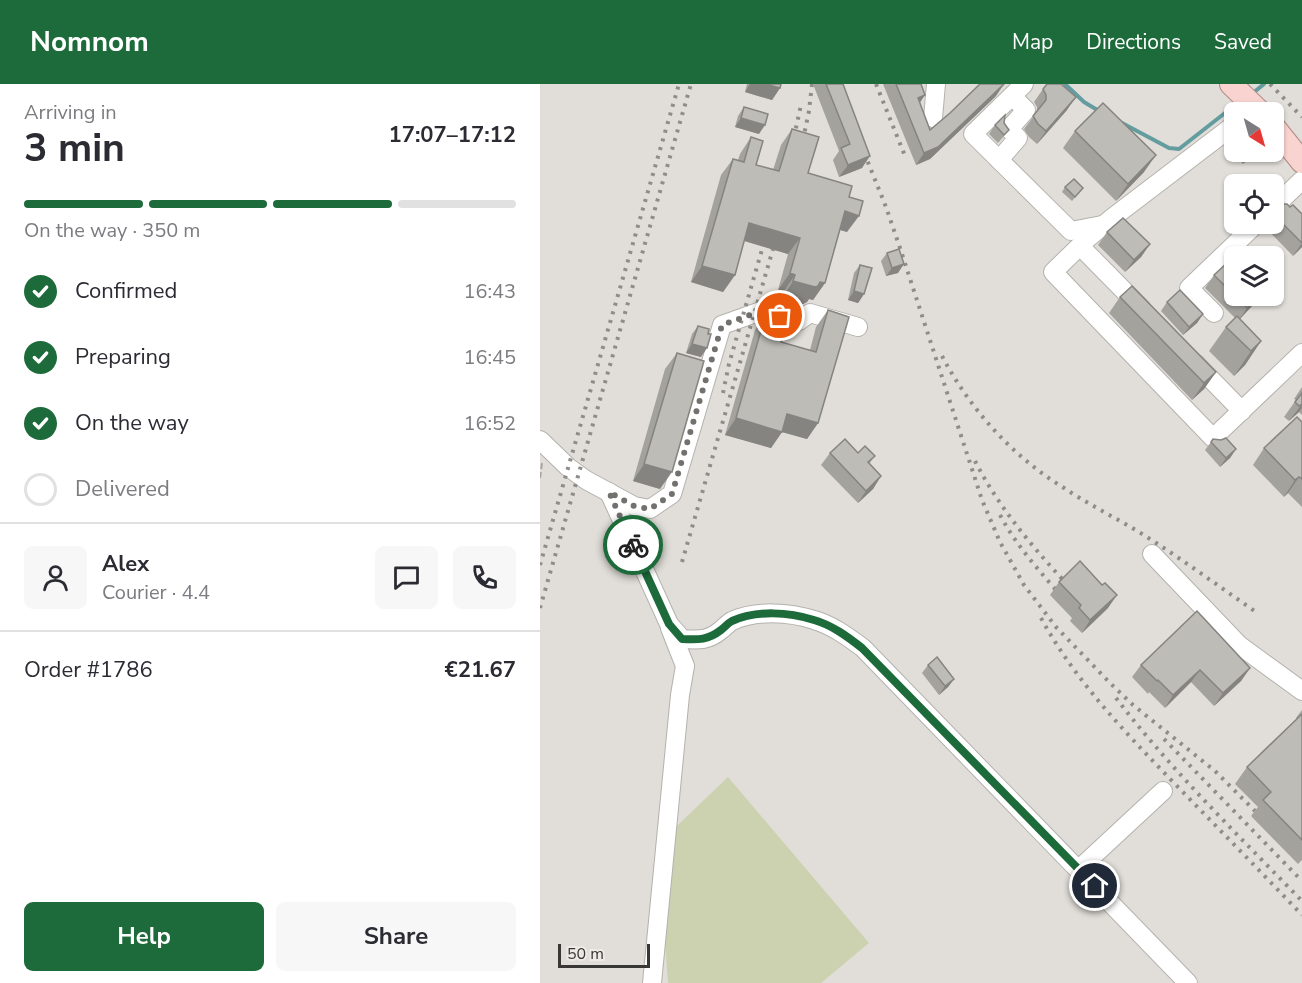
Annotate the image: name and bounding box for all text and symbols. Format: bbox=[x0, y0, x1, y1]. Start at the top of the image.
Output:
text: Nomnom bbox=[30, 23, 149, 61]
text: Map bbox=[1012, 28, 1053, 56]
text: Directions bbox=[1086, 28, 1181, 56]
text: Saved bbox=[1214, 28, 1272, 56]
text: Arriving in bbox=[24, 99, 117, 126]
north arrow bbox=[1224, 102, 1284, 162]
map controls bbox=[1224, 102, 1284, 306]
text: 17:07–17:12 bbox=[388, 120, 516, 150]
text: 3 min bbox=[24, 122, 125, 175]
button: locate bbox=[1224, 174, 1284, 234]
text: On the way · 350 m bbox=[24, 217, 200, 244]
button: layers bbox=[1224, 246, 1284, 306]
icon: check bbox=[24, 275, 57, 308]
text: Confirmed bbox=[75, 276, 177, 306]
text: 16:43 bbox=[463, 278, 516, 305]
pin bbox=[754, 290, 805, 341]
icon: bag bbox=[763, 299, 796, 332]
icon: check bbox=[24, 341, 57, 374]
text: Preparing bbox=[75, 342, 171, 372]
text: 16:45 bbox=[463, 344, 516, 371]
icon: check bbox=[24, 407, 57, 440]
text: On the way bbox=[75, 408, 189, 438]
text: 16:52 bbox=[463, 410, 516, 437]
text: Delivered bbox=[75, 474, 170, 504]
courier bbox=[603, 515, 663, 575]
icon: bike bbox=[617, 529, 650, 562]
button: person bbox=[24, 546, 87, 609]
button: chat bbox=[375, 546, 438, 609]
button: phone bbox=[453, 546, 516, 609]
text: Alex bbox=[102, 549, 149, 579]
text: Courier · 4.4 bbox=[102, 579, 210, 606]
text: Order #1786 bbox=[24, 655, 153, 685]
text: €21.67 bbox=[445, 655, 516, 685]
pin bbox=[1069, 860, 1120, 911]
icon: home bbox=[1078, 869, 1111, 902]
button: Help bbox=[24, 902, 264, 971]
button: Share bbox=[276, 902, 516, 971]
scale bar bbox=[558, 941, 650, 968]
text: 50 m bbox=[567, 943, 604, 965]

